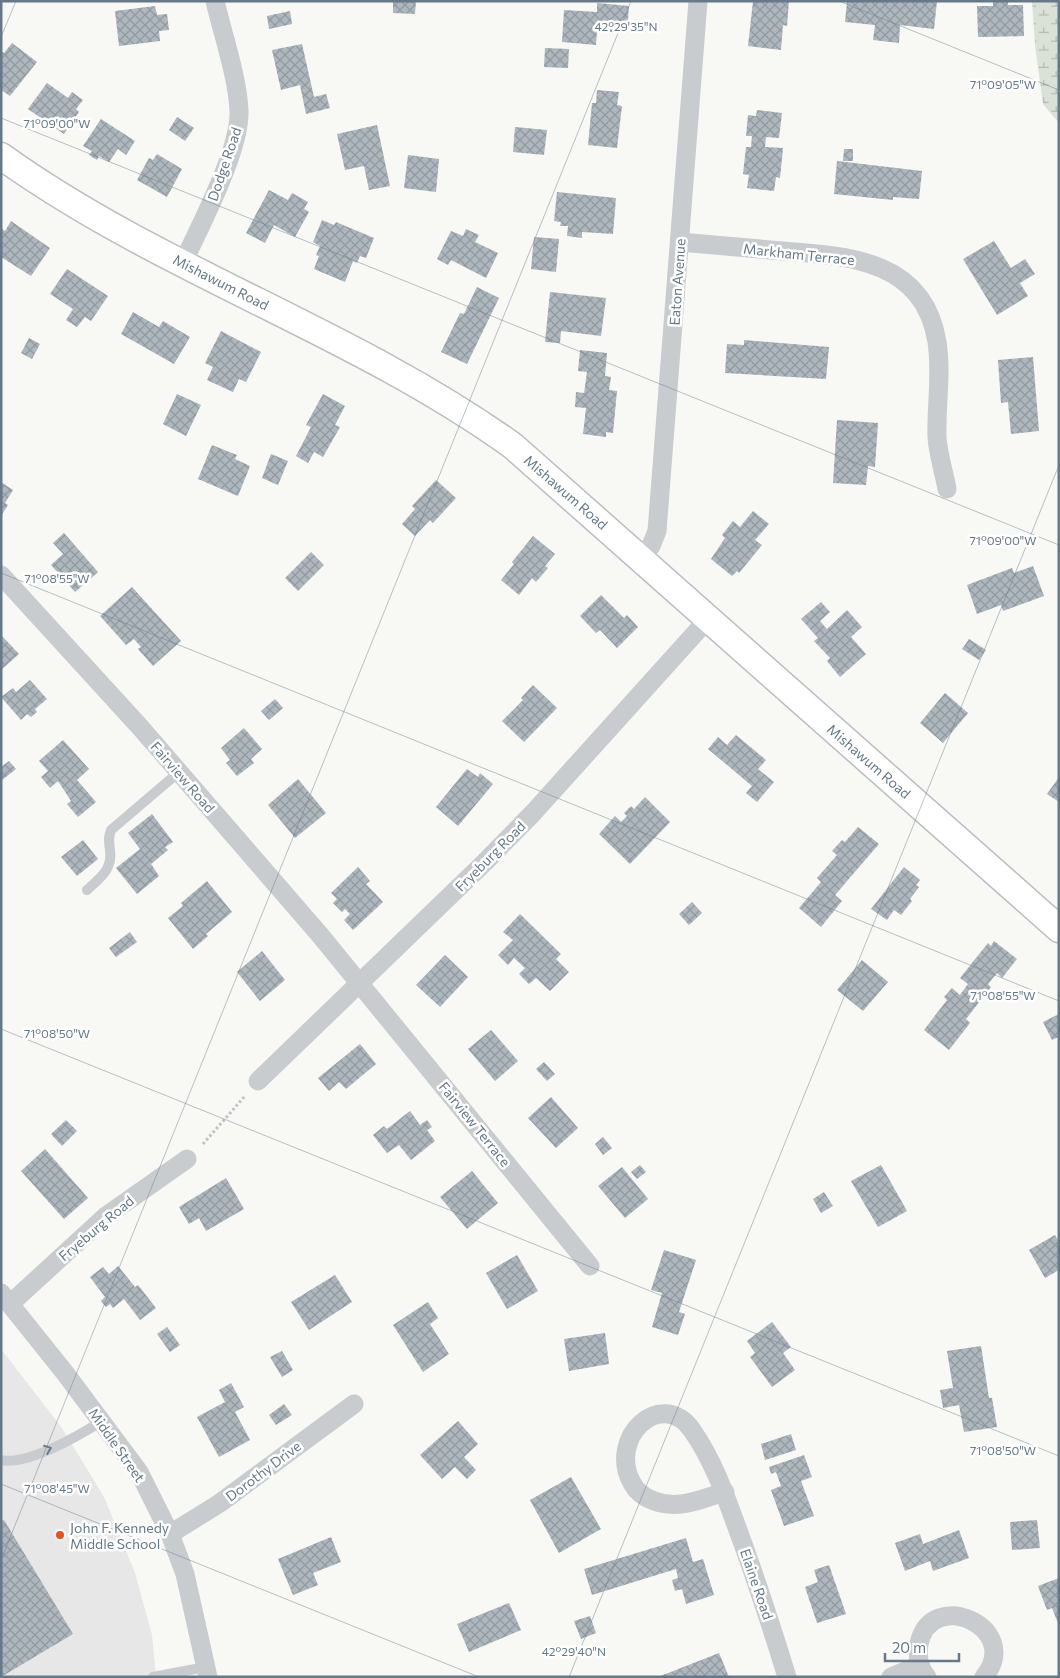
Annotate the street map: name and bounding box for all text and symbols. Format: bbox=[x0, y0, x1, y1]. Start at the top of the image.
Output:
text: 42°29'35"N bbox=[595, 19, 658, 33]
text: 71°09'05"W bbox=[970, 77, 1036, 91]
text: 71°09'00"W bbox=[23, 116, 91, 130]
street label: Dodge Road bbox=[203, 125, 245, 203]
street label: Eaton Avenue bbox=[665, 238, 689, 326]
street label: Markham Terrace bbox=[742, 240, 856, 268]
street label: Mishawum Road bbox=[170, 251, 272, 313]
street label: Mishawum Road bbox=[521, 451, 611, 533]
text: 71°09'00"W bbox=[969, 533, 1037, 547]
text: 71°08'55"W bbox=[24, 571, 90, 585]
street label: Mishawum Road bbox=[824, 720, 914, 802]
street label: Fairview Road bbox=[147, 738, 219, 816]
street label: Fryeburg Road bbox=[451, 817, 529, 895]
text: 71°08'55"W bbox=[970, 988, 1036, 1002]
text: 71°08'50"W bbox=[24, 1026, 90, 1040]
street label: Fairview Terrace bbox=[436, 1078, 514, 1170]
street label: Fryeburg Road bbox=[55, 1192, 137, 1264]
street label: Middle Street bbox=[85, 1405, 149, 1485]
street label: Dorothy Drive bbox=[222, 1437, 304, 1505]
text: 71°08'50"W bbox=[970, 1443, 1036, 1457]
one-way arrow bbox=[43, 1445, 52, 1455]
text: 71°08'45"W bbox=[24, 1481, 90, 1495]
place label: John F. Kennedy Middle School bbox=[70, 1519, 169, 1552]
marker: John F. Kennedy Middle School bbox=[54, 1529, 66, 1541]
street label: Elaine Road bbox=[737, 1546, 777, 1622]
scale bar bbox=[885, 1630, 959, 1662]
text: 20 m bbox=[892, 1638, 926, 1656]
text: 42°29'40"N bbox=[542, 1644, 606, 1658]

